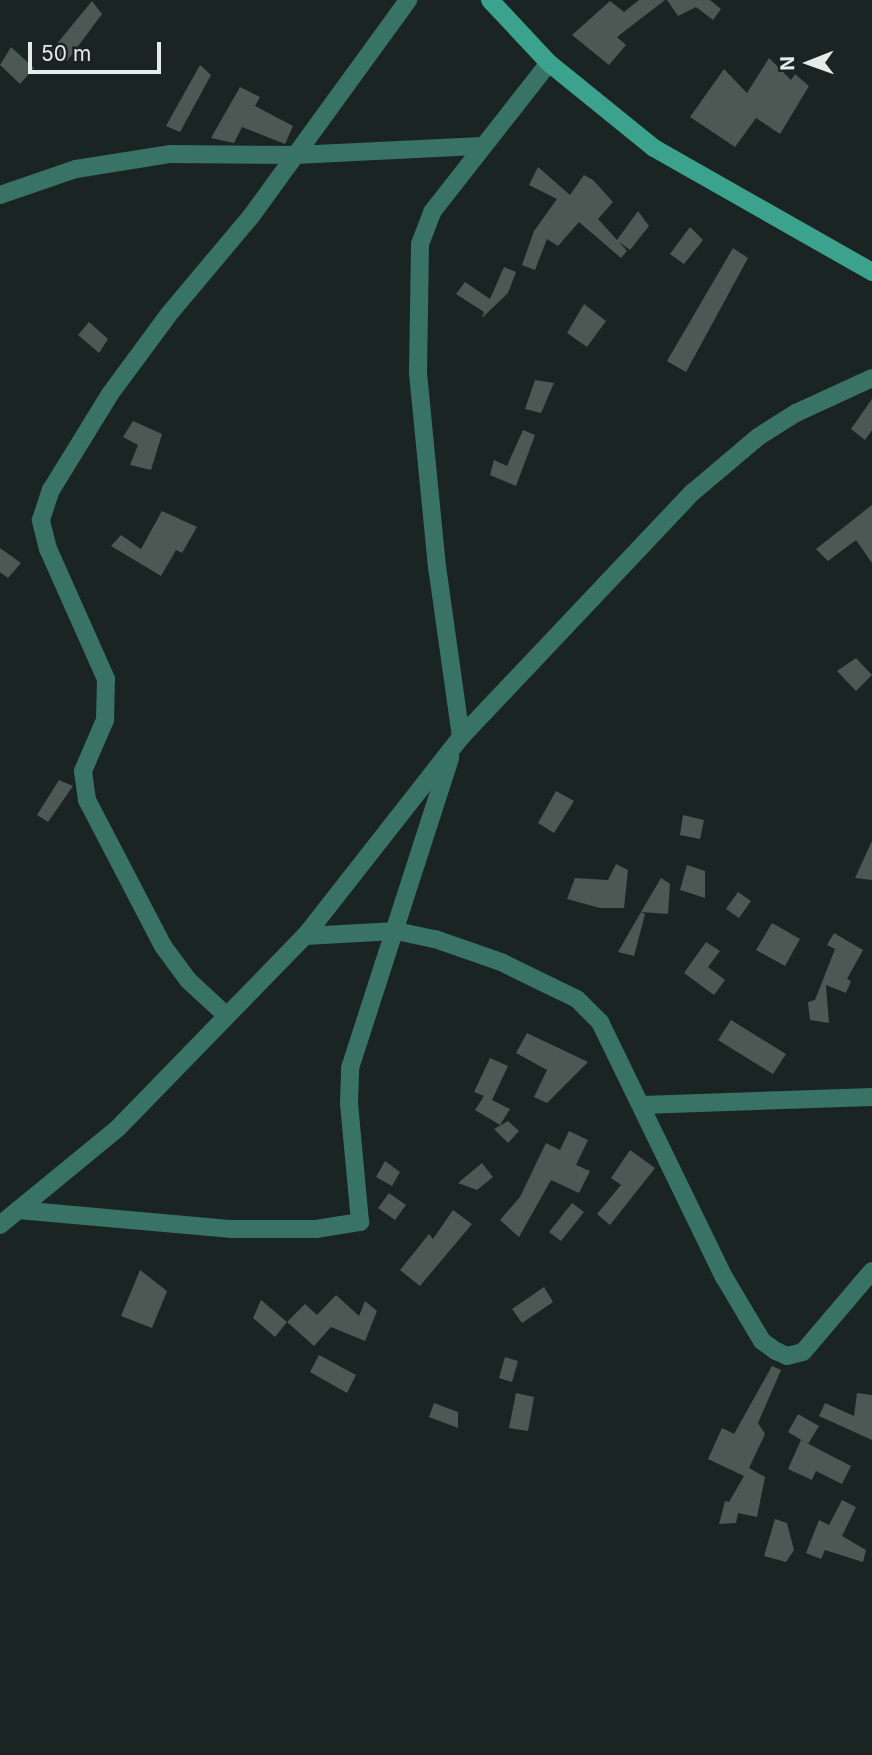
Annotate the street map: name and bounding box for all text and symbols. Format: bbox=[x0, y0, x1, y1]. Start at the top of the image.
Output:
scale bar bbox=[32, 28, 164, 72]
north arrow bbox=[774, 28, 844, 98]
text: 50 m bbox=[41, 41, 91, 66]
text: N bbox=[776, 56, 799, 71]

